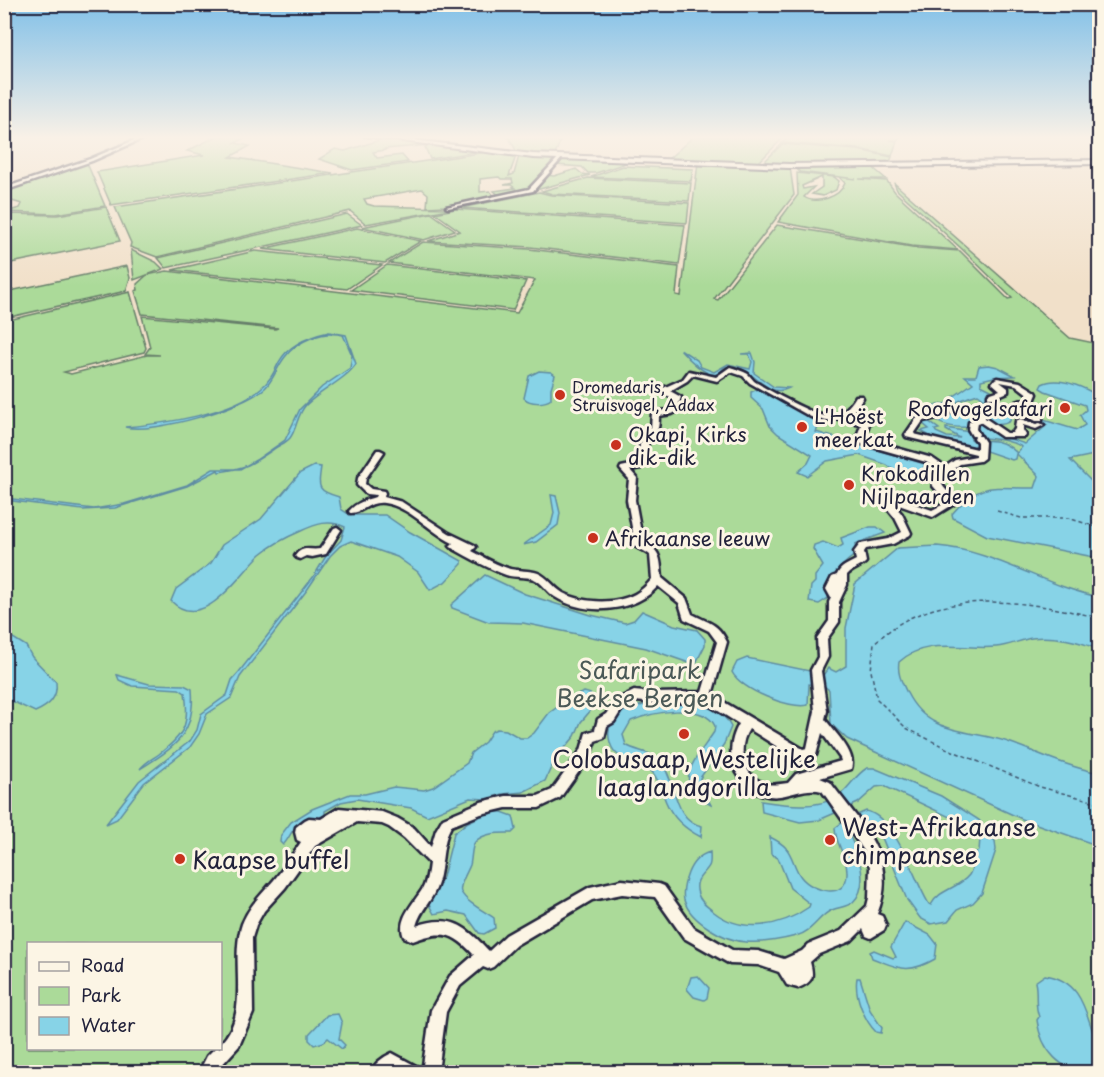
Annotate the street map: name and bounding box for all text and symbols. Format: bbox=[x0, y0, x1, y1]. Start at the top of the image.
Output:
place label: Dromedaris, Struisvogel, Addax bbox=[572, 374, 714, 416]
marker: Dromedaris, Struisvogel, Addax bbox=[553, 388, 567, 402]
place label: Roofvogelsafari bbox=[907, 393, 1053, 423]
place label: L'Hoëst meerkat bbox=[814, 401, 894, 454]
marker: Roofvogelsafari bbox=[1058, 401, 1072, 415]
place label: Okapi, Kirks dik-dik bbox=[628, 419, 747, 472]
marker: L'Hoëst meerkat bbox=[795, 420, 809, 434]
marker: Okapi, Kirks dik-dik bbox=[609, 438, 623, 452]
place label: Krokodillen Nijlpaarden bbox=[861, 458, 974, 511]
marker: Krokodillen Nijlpaarden bbox=[842, 478, 856, 492]
place label: Afrikaanse leeuw bbox=[605, 523, 771, 553]
marker: Afrikaanse leeuw bbox=[586, 531, 600, 545]
park label: Safaripark Beekse Bergen bbox=[557, 651, 723, 715]
marker: Colobusaap, Westelijke laaglandgorilla bbox=[677, 727, 691, 741]
place label: Colobusaap, Westelijke laaglandgorilla bbox=[552, 740, 816, 804]
place label: West-Afrikaanse chimpansee bbox=[842, 808, 1036, 872]
marker: West-Afrikaanse chimpansee bbox=[823, 833, 837, 847]
place label: Kaapse buffel bbox=[192, 841, 349, 877]
marker: Kaapse buffel bbox=[173, 852, 187, 866]
legend bbox=[27, 942, 222, 1050]
text: Road bbox=[81, 951, 125, 978]
text: Park bbox=[81, 981, 121, 1008]
text: Water bbox=[81, 1011, 136, 1038]

